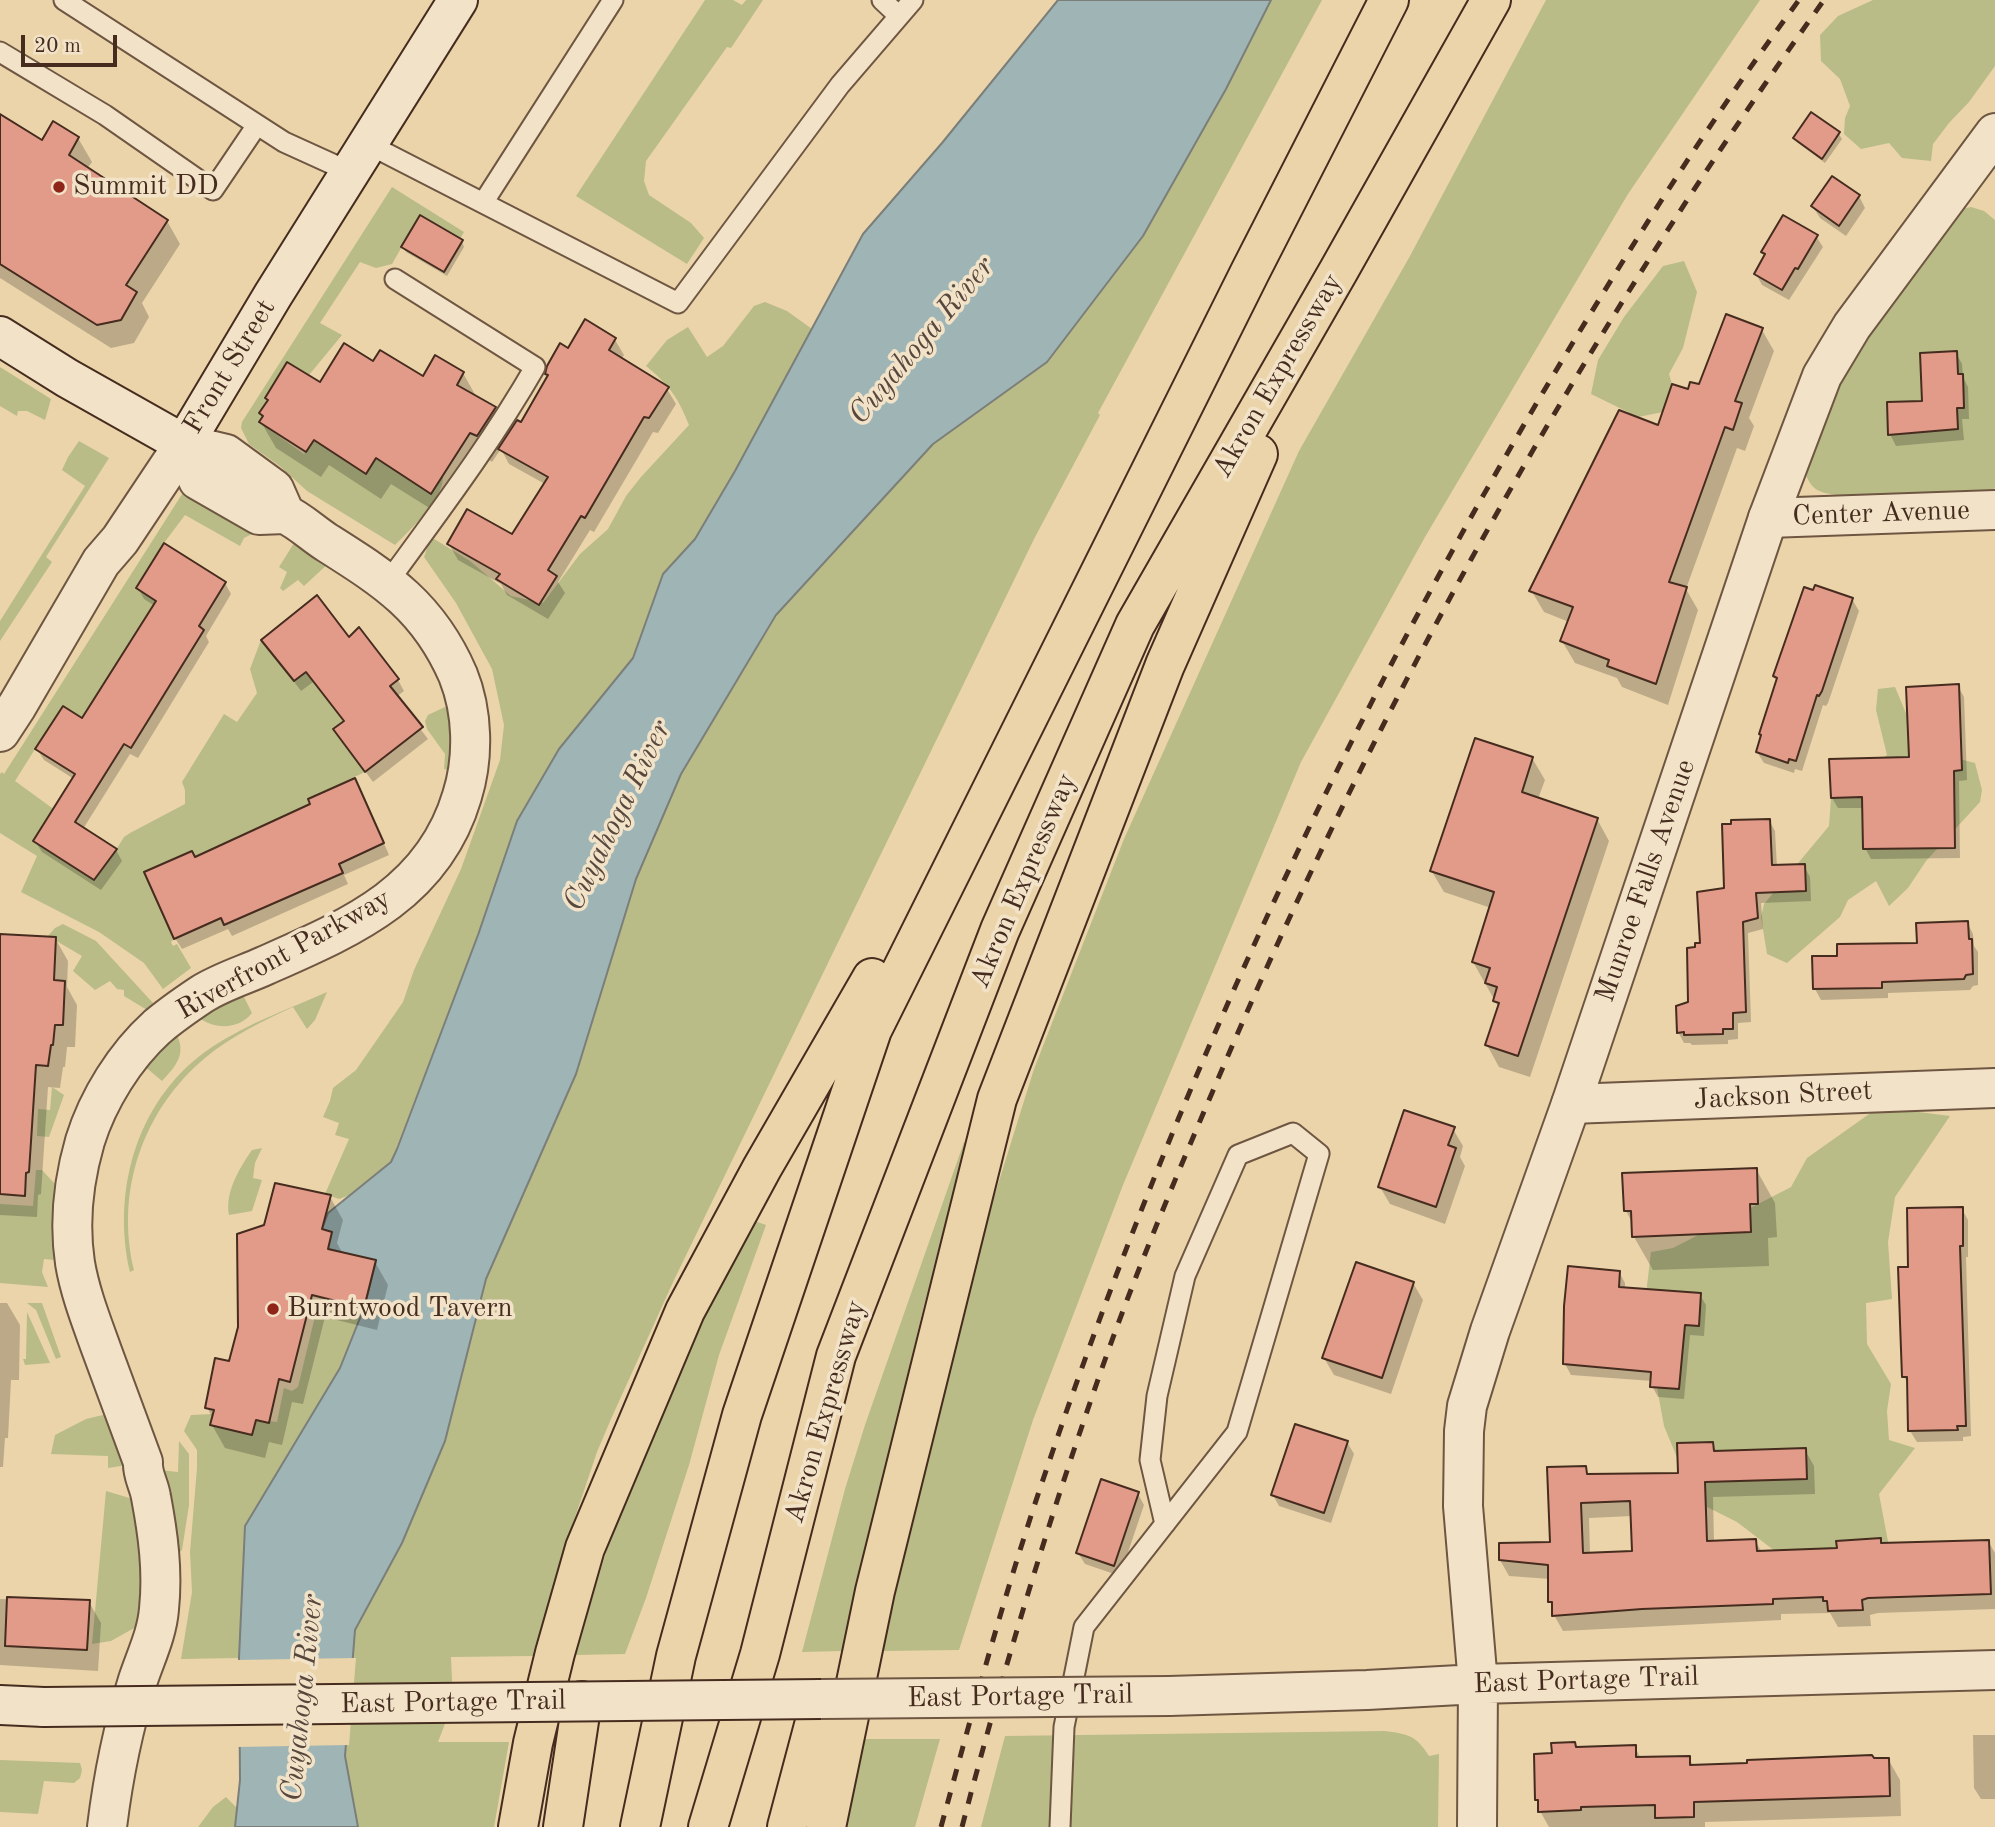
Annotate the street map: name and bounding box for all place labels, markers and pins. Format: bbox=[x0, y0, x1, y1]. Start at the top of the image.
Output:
place label: Summit DD bbox=[73, 170, 219, 204]
marker: Summit DD bbox=[51, 179, 67, 195]
place label: Burntwood Tavern bbox=[287, 1292, 513, 1326]
marker: Burntwood Tavern bbox=[265, 1301, 281, 1317]

